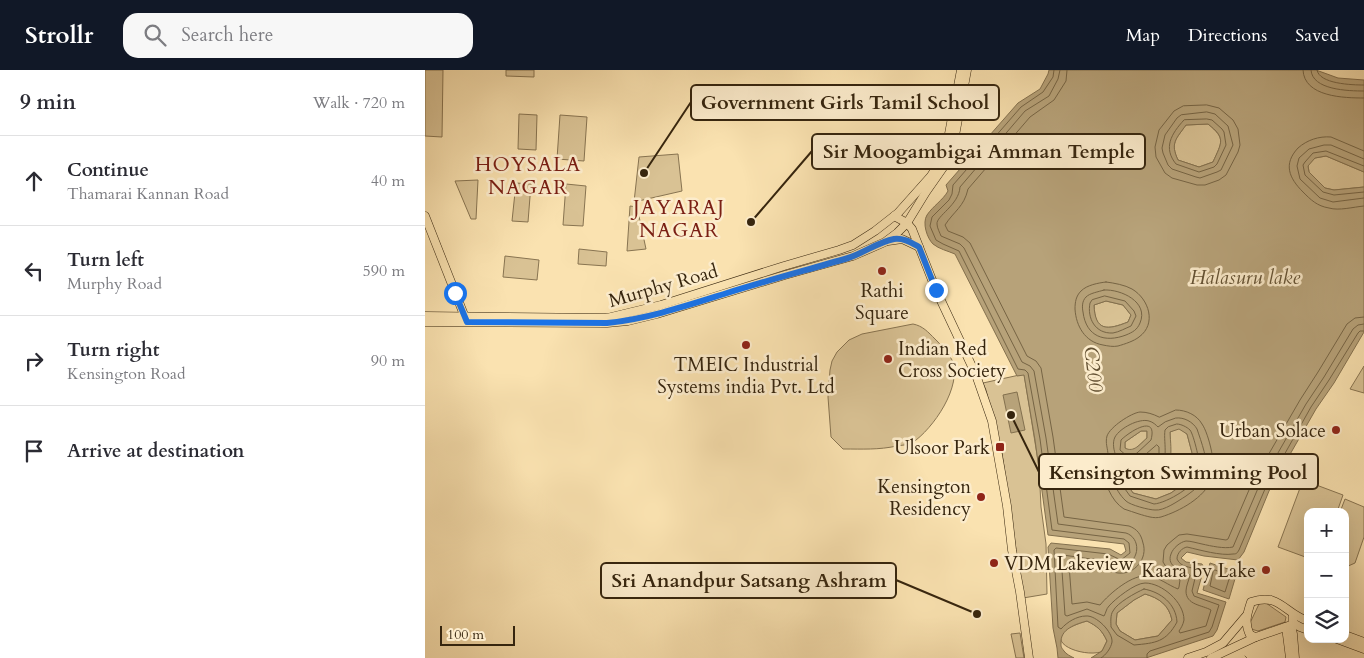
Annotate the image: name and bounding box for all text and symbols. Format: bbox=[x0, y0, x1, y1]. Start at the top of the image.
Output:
search box bbox=[123, 13, 473, 58]
text: Strollr bbox=[25, 19, 93, 52]
icon: search bbox=[141, 21, 169, 49]
text: Search here bbox=[181, 22, 273, 48]
text: Map bbox=[1126, 23, 1160, 48]
text: Directions bbox=[1188, 23, 1267, 48]
text: Saved bbox=[1295, 23, 1339, 48]
callout: Government Girls Tamil School bbox=[691, 85, 999, 120]
text: 9 min bbox=[20, 88, 76, 117]
text: Government Girls Tamil School bbox=[701, 89, 990, 116]
text: Walk · 720 m bbox=[313, 92, 405, 114]
callout: Sir Moogambigai Amman Temple bbox=[812, 134, 1145, 169]
text: Sir Moogambigai Amman Temple bbox=[823, 138, 1135, 165]
district label: HOYSALA NAGAR bbox=[475, 151, 581, 201]
text: Continue bbox=[67, 157, 149, 183]
icon: ahead bbox=[20, 167, 48, 195]
text: 40 m bbox=[371, 170, 405, 192]
text: Thamarai Kannan Road bbox=[67, 183, 229, 205]
district label: JAYARAJ NAGAR bbox=[630, 194, 725, 244]
text: Turn left bbox=[67, 247, 144, 273]
icon: left bbox=[20, 257, 48, 285]
street label: Murphy Road bbox=[606, 258, 721, 314]
text: 590 m bbox=[363, 260, 405, 282]
water label: Halasuru lake bbox=[1190, 264, 1300, 291]
marker: Rathi Square bbox=[876, 265, 888, 277]
text: Murphy Road bbox=[67, 273, 162, 295]
place label: Rathi Square bbox=[855, 278, 909, 326]
route end bbox=[925, 279, 948, 302]
route start bbox=[444, 282, 467, 305]
place label: Indian Red Cross Society bbox=[898, 336, 1006, 384]
text: Turn right bbox=[67, 337, 159, 363]
marker: TMEIC Industrial Systems india Pvt. Ltd bbox=[740, 339, 752, 351]
water label: C200 bbox=[1077, 345, 1110, 394]
icon: right bbox=[20, 347, 48, 375]
text: 90 m bbox=[371, 350, 405, 372]
place label: TMEIC Industrial Systems india Pvt. Ltd bbox=[657, 352, 835, 400]
marker: Indian Red Cross Society bbox=[882, 353, 894, 365]
text: Kensington Road bbox=[67, 363, 185, 385]
place label: Urban Solace bbox=[1219, 418, 1326, 444]
marker: Urban Solace bbox=[1330, 424, 1342, 436]
place label: Ulsoor Park bbox=[894, 435, 991, 461]
icon: arrive bbox=[20, 437, 48, 465]
text: Arrive at destination bbox=[67, 438, 244, 464]
marker: Ulsoor Park bbox=[994, 441, 1006, 453]
callout: Kensington Swimming Pool bbox=[1039, 454, 1318, 489]
text: Kensington Swimming Pool bbox=[1049, 459, 1307, 486]
place label: Kensington Residency bbox=[877, 474, 971, 522]
marker: Kensington Residency bbox=[975, 491, 987, 503]
map controls bbox=[1304, 508, 1349, 643]
button: + bbox=[1304, 508, 1349, 553]
place label: VDM Lakeview bbox=[1004, 551, 1134, 577]
button: − bbox=[1304, 553, 1349, 598]
marker: VDM Lakeview bbox=[988, 557, 1000, 569]
place label: Kaara by Lake bbox=[1141, 558, 1256, 584]
callout: Sri Anandpur Satsang Ashram bbox=[601, 563, 896, 598]
marker: Kaara by Lake bbox=[1260, 564, 1272, 576]
text: Sri Anandpur Satsang Ashram bbox=[611, 567, 887, 594]
button: layers bbox=[1304, 598, 1349, 643]
scale bar bbox=[440, 623, 515, 646]
text: 100 m bbox=[447, 625, 484, 644]

